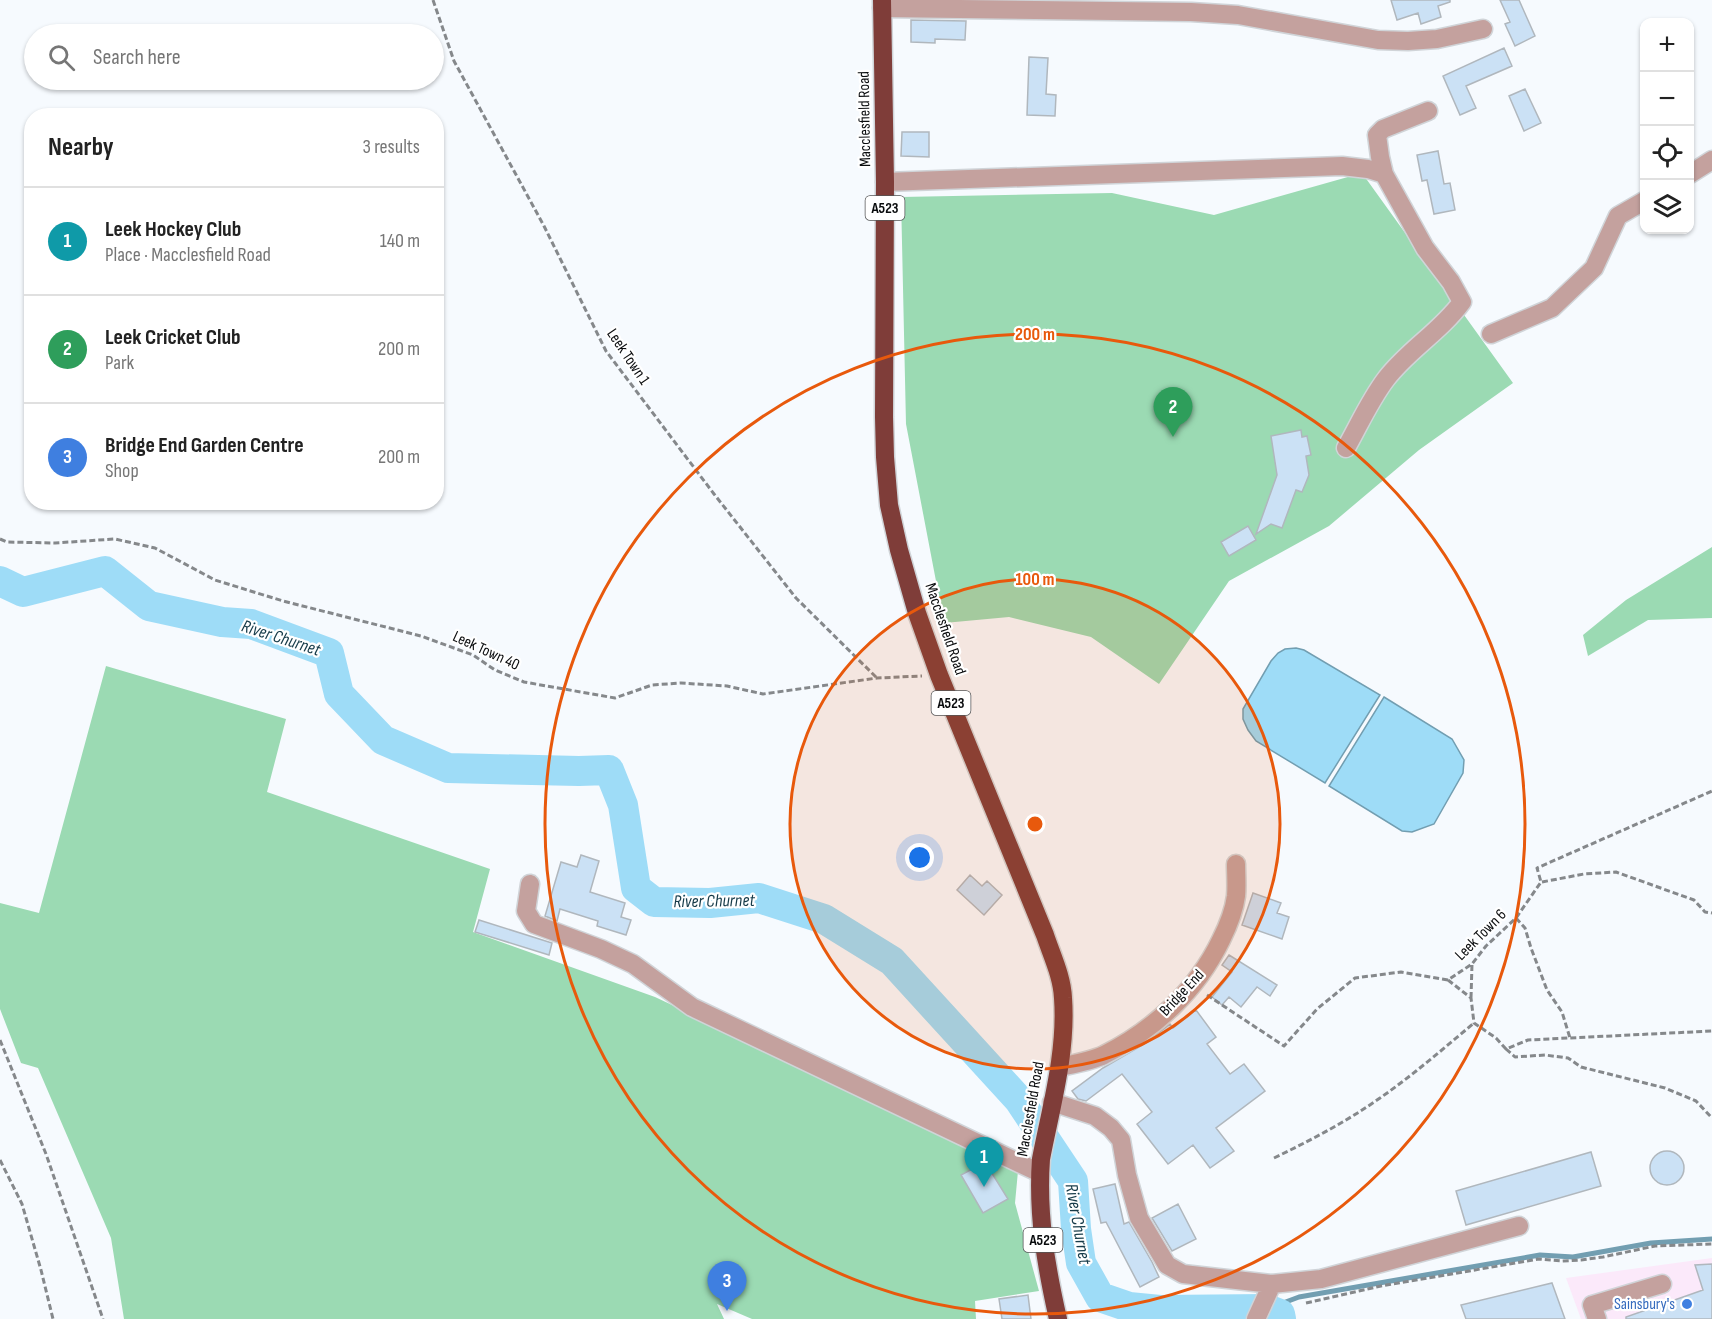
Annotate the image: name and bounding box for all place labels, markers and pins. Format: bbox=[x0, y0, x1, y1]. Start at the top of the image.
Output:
pin: 2 bbox=[1154, 388, 1192, 437]
centre of rings bbox=[1025, 814, 1045, 834]
pin: 1 bbox=[964, 1138, 1004, 1187]
pin: 3 bbox=[708, 1262, 746, 1311]
place label: Sainsbury's bbox=[1614, 1295, 1675, 1314]
marker: Sainsbury's bbox=[1680, 1297, 1694, 1311]

